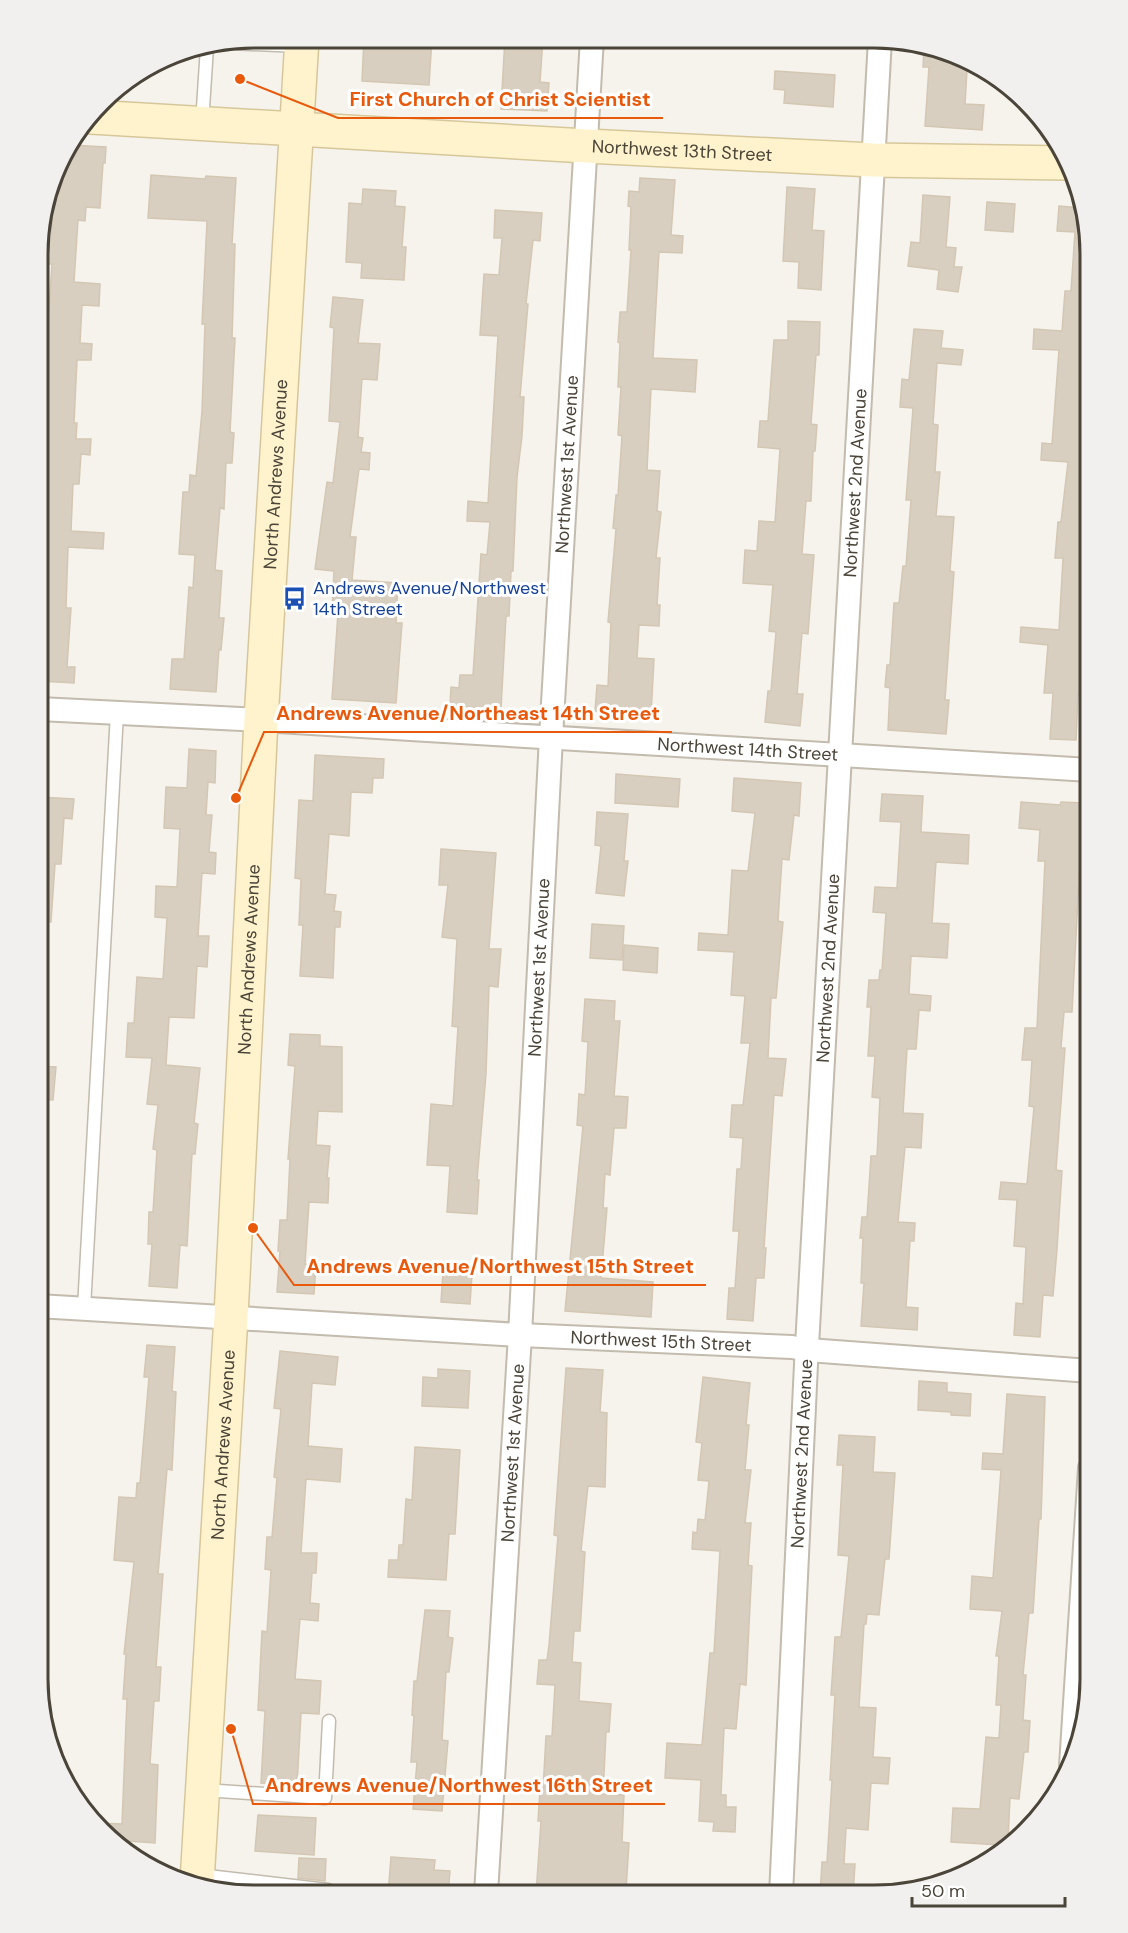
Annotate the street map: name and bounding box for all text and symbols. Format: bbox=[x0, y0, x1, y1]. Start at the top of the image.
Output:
callout: First Church of Christ Scientist bbox=[338, 80, 663, 118]
text: First Church of Christ Scientist bbox=[349, 86, 651, 112]
street label: Northwest 13th Street bbox=[591, 134, 773, 167]
street label: Northwest 1st Avenue bbox=[550, 374, 584, 554]
street label: North Andrews Avenue bbox=[258, 378, 293, 570]
street label: Northwest 2nd Avenue bbox=[838, 388, 872, 578]
place label: Andrews Avenue/Northwest 14th Street bbox=[313, 576, 546, 621]
bus stop icon: Andrews Avenue/Northwest 14th Street bbox=[282, 585, 308, 611]
callout: Andrews Avenue/Northeast 14th Street bbox=[264, 694, 672, 732]
text: Andrews Avenue/Northeast 14th Street bbox=[276, 700, 660, 726]
street label: Northwest 14th Street bbox=[657, 732, 839, 767]
street label: North Andrews Avenue bbox=[232, 864, 266, 1055]
street label: Northwest 2nd Avenue bbox=[811, 873, 845, 1063]
street label: Northwest 1st Avenue bbox=[522, 878, 556, 1057]
callout: Andrews Avenue/Northwest 15th Street bbox=[294, 1247, 706, 1285]
text: Andrews Avenue/Northwest 15th Street bbox=[306, 1253, 694, 1279]
street label: Northwest 15th Street bbox=[570, 1325, 752, 1357]
street label: North Andrews Avenue bbox=[206, 1349, 241, 1541]
street label: Northwest 2nd Avenue bbox=[785, 1358, 818, 1549]
street label: Northwest 1st Avenue bbox=[495, 1363, 530, 1543]
callout: Andrews Avenue/Northwest 16th Street bbox=[253, 1766, 665, 1804]
text: Andrews Avenue/Northwest 16th Street bbox=[265, 1772, 653, 1798]
scale bar bbox=[912, 1870, 1065, 1908]
text: 50 m bbox=[921, 1879, 965, 1903]

